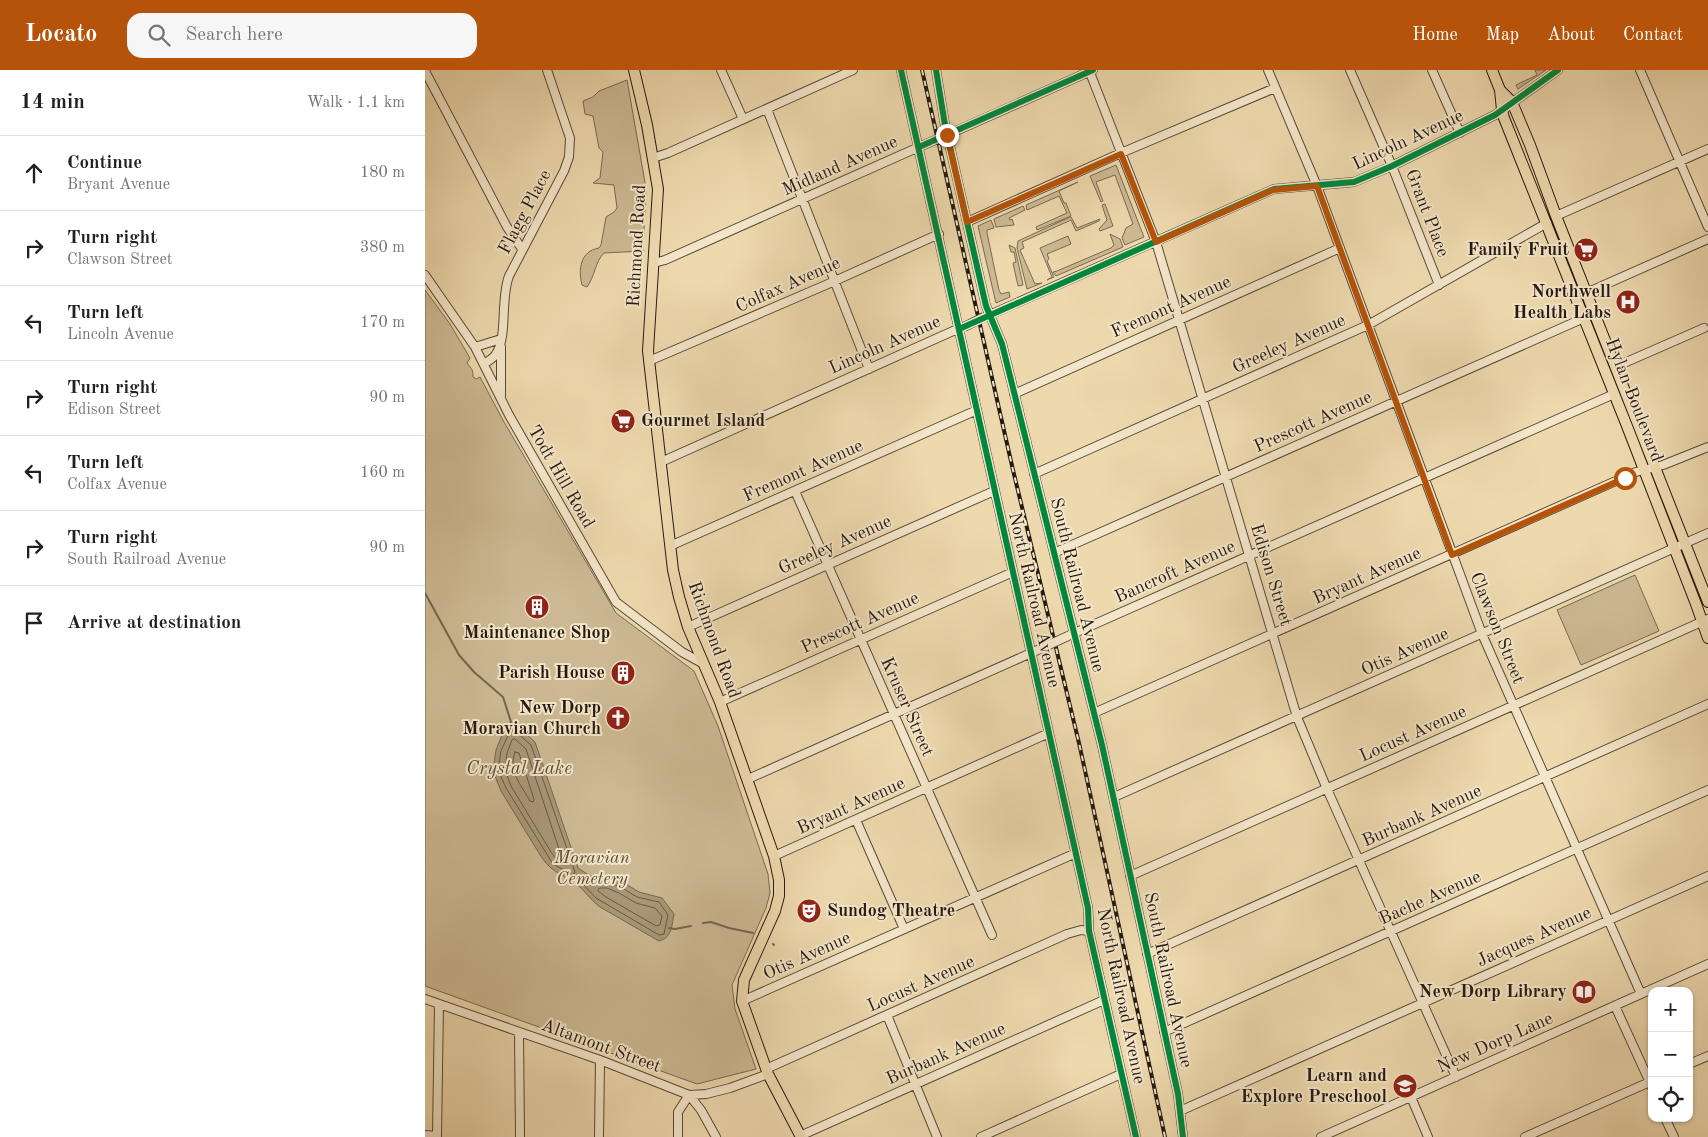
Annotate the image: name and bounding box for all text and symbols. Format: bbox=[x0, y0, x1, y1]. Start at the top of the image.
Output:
search box bbox=[127, 13, 477, 58]
icon: search bbox=[145, 21, 173, 49]
text: Locato bbox=[25, 23, 97, 47]
text: Search here bbox=[185, 26, 283, 45]
text: Home bbox=[1412, 26, 1458, 44]
text: Map bbox=[1486, 26, 1519, 44]
text: About bbox=[1547, 26, 1595, 44]
text: Contact bbox=[1623, 26, 1683, 44]
text: 14 min bbox=[20, 92, 85, 113]
text: Walk · 1.1 km bbox=[307, 95, 405, 111]
street label: Lincoln Avenue bbox=[1350, 106, 1466, 174]
route end bbox=[936, 124, 959, 147]
street label: Midland Avenue bbox=[780, 132, 900, 200]
text: Continue bbox=[67, 154, 142, 173]
icon: ahead bbox=[20, 159, 48, 187]
text: 180 m bbox=[360, 165, 405, 181]
street label: Flagg Place bbox=[495, 167, 555, 257]
street label: Grant Place bbox=[1402, 167, 1452, 259]
text: Bryant Avenue bbox=[67, 177, 170, 193]
street label: Richmond Road bbox=[625, 184, 649, 308]
text: Turn right bbox=[67, 229, 157, 248]
icon: right bbox=[20, 234, 48, 262]
supermarket icon: Family Fruit bbox=[1573, 237, 1599, 263]
text: 380 m bbox=[360, 240, 405, 256]
place label: Family Fruit bbox=[1467, 241, 1569, 259]
text: Clawson Street bbox=[67, 252, 172, 268]
street label: Colfax Avenue bbox=[733, 254, 843, 316]
street label: Fremont Avenue bbox=[1108, 272, 1234, 342]
place label: Northwell Health Labs bbox=[1513, 283, 1611, 322]
hospital icon: Northwell Health Labs bbox=[1615, 289, 1641, 315]
text: Turn left bbox=[67, 304, 144, 323]
icon: left bbox=[20, 309, 48, 337]
street label: Greeley Avenue bbox=[1230, 311, 1348, 377]
street label: Lincoln Avenue bbox=[826, 312, 944, 378]
text: 170 m bbox=[360, 315, 405, 331]
text: Lincoln Avenue bbox=[67, 327, 174, 343]
street label: Hylan Boulevard bbox=[1602, 336, 1666, 464]
text: Turn right bbox=[67, 379, 157, 398]
icon: right bbox=[20, 384, 48, 412]
street label: Prescott Avenue bbox=[1251, 388, 1375, 456]
text: 90 m bbox=[369, 390, 405, 406]
text: Edison Street bbox=[67, 402, 161, 418]
supermarket icon: Gourmet Island bbox=[610, 408, 636, 434]
place label: Gourmet Island bbox=[641, 412, 766, 430]
street label: Todt Hill Road bbox=[524, 423, 598, 531]
street label: Fremont Avenue bbox=[740, 436, 866, 506]
text: Turn left bbox=[67, 454, 144, 473]
icon: left bbox=[20, 459, 48, 487]
text: 160 m bbox=[360, 465, 405, 481]
route start bbox=[1614, 467, 1637, 490]
text: Colfax Avenue bbox=[67, 477, 167, 493]
street label: South Railroad Avenue bbox=[1047, 496, 1107, 674]
street label: North Railroad Avenue bbox=[1005, 510, 1063, 690]
street label: Greeley Avenue bbox=[776, 512, 894, 578]
street label: Edison Street bbox=[1247, 522, 1295, 628]
text: Turn right bbox=[67, 529, 157, 548]
icon: right bbox=[20, 534, 48, 562]
street label: Bancroft Avenue bbox=[1112, 537, 1238, 607]
text: 90 m bbox=[369, 540, 405, 556]
street label: Bryant Avenue bbox=[1310, 544, 1424, 608]
text: South Railroad Avenue bbox=[67, 552, 226, 568]
street label: Clawson Street bbox=[1466, 570, 1528, 686]
street label: Richmond Road bbox=[685, 579, 743, 701]
street label: Prescott Avenue bbox=[798, 589, 922, 657]
building icon: Maintenance Shop bbox=[524, 594, 550, 620]
icon: arrive bbox=[20, 609, 48, 637]
text: Arrive at destination bbox=[67, 614, 241, 633]
place label: Maintenance Shop bbox=[464, 624, 610, 642]
street label: Otis Avenue bbox=[1359, 625, 1451, 679]
street label: Kruser Street bbox=[877, 655, 937, 759]
building icon: Parish House bbox=[610, 660, 636, 686]
place label: Parish House bbox=[498, 664, 605, 682]
place label: New Dorp Moravian Church bbox=[463, 699, 601, 738]
street label: Locust Avenue bbox=[1357, 702, 1469, 766]
church icon: New Dorp Moravian Church bbox=[605, 705, 631, 731]
water label: Crystal Lake bbox=[466, 760, 572, 779]
street label: Bryant Avenue bbox=[794, 774, 908, 838]
street label: Burbank Avenue bbox=[1360, 782, 1484, 850]
park label: Moravian Cemetery bbox=[553, 849, 630, 888]
street label: Bache Avenue bbox=[1376, 868, 1484, 928]
street label: South Railroad Avenue bbox=[1141, 891, 1195, 1069]
theatre icon: Sundog Theatre bbox=[796, 898, 822, 924]
place label: Sundog Theatre bbox=[827, 902, 955, 920]
street label: Jacques Avenue bbox=[1474, 904, 1594, 970]
street label: North Railroad Avenue bbox=[1094, 906, 1148, 1086]
street label: Otis Avenue bbox=[761, 929, 853, 983]
street label: Locust Avenue bbox=[865, 952, 977, 1016]
library icon: New Dorp Library bbox=[1571, 979, 1597, 1005]
place label: New Dorp Library bbox=[1419, 983, 1567, 1001]
map controls bbox=[1648, 987, 1693, 1122]
button: + bbox=[1648, 987, 1693, 1032]
street label: New Dorp Lane bbox=[1434, 1009, 1556, 1077]
street label: Altamont Street bbox=[539, 1016, 663, 1076]
street label: Burbank Avenue bbox=[884, 1020, 1008, 1088]
button: − bbox=[1648, 1032, 1693, 1077]
place label: Learn and Explore Preschool bbox=[1241, 1067, 1387, 1106]
school or university icon: Learn and Explore Preschool bbox=[1392, 1073, 1418, 1099]
button: locate bbox=[1648, 1077, 1693, 1122]

